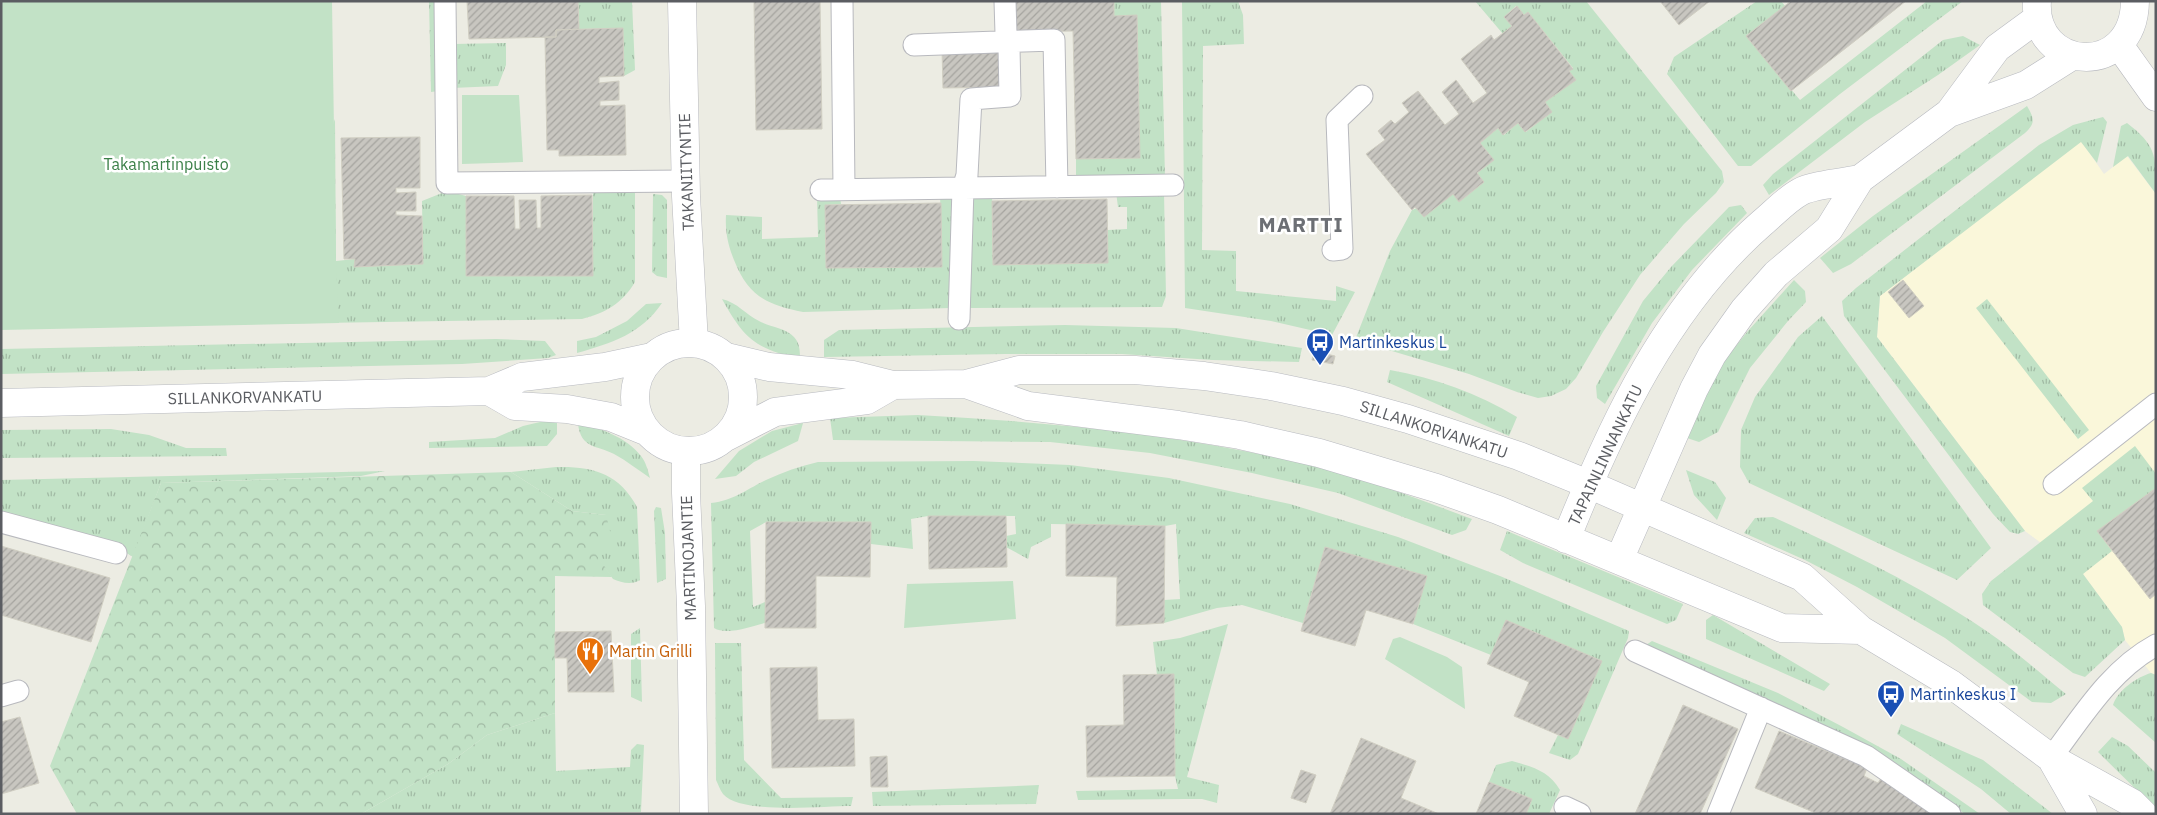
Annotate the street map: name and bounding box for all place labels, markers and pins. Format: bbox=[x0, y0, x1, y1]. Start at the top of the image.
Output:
bus stop icon: Martinkeskus L bbox=[1305, 327, 1335, 366]
place label: Martinkeskus L bbox=[1339, 332, 1447, 352]
restaurant icon: Martin Grilli bbox=[575, 636, 605, 675]
place label: Martin Grilli bbox=[609, 641, 693, 661]
bus stop icon: Martinkeskus I bbox=[1876, 679, 1906, 718]
place label: Martinkeskus I bbox=[1910, 684, 2016, 704]

